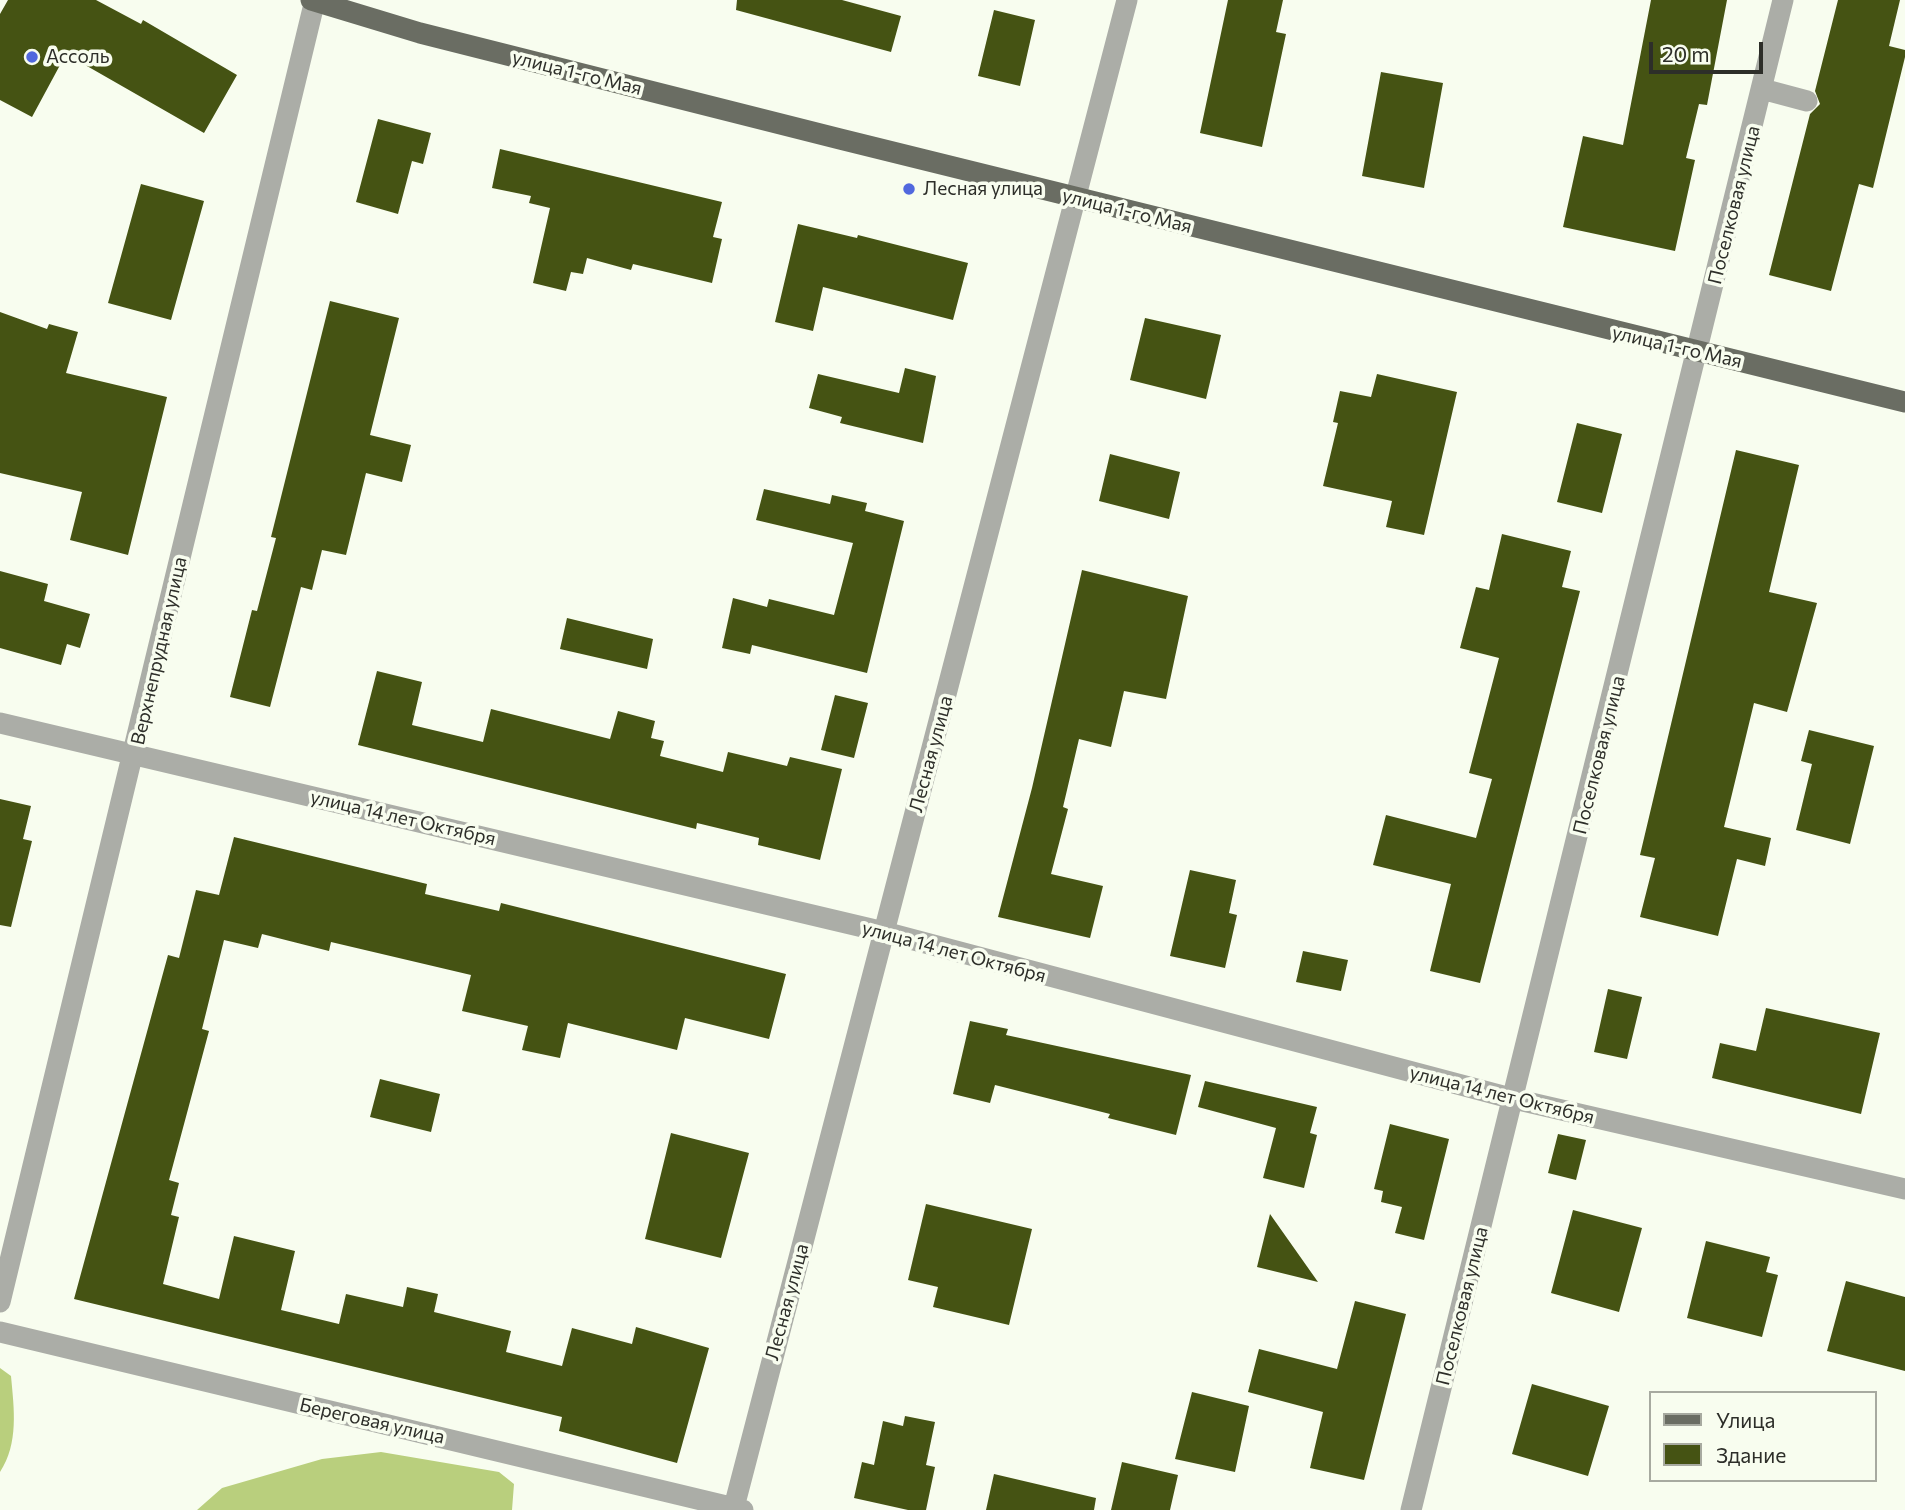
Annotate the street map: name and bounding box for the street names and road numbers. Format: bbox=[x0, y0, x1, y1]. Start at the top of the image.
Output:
street label: улица 1-го Мая bbox=[510, 46, 644, 100]
street label: Поселковая улица bbox=[1703, 123, 1765, 287]
street label: улица 1-го Мая bbox=[1060, 184, 1194, 238]
street label: улица 1-го Мая bbox=[1610, 321, 1744, 373]
street label: Верхнепрудная улица bbox=[126, 555, 192, 747]
street label: Поселковая улица bbox=[1568, 673, 1630, 837]
street label: Лесная улица bbox=[904, 693, 958, 815]
street label: улица 14 лет Октября bbox=[308, 786, 498, 850]
street label: улица 14 лет Октября bbox=[859, 916, 1049, 988]
street label: улица 14 лет Октября bbox=[1407, 1061, 1597, 1129]
street label: Поселковая улица bbox=[1431, 1224, 1493, 1388]
street label: Лесная улица bbox=[760, 1241, 814, 1363]
street label: Береговая улица bbox=[297, 1393, 447, 1449]

